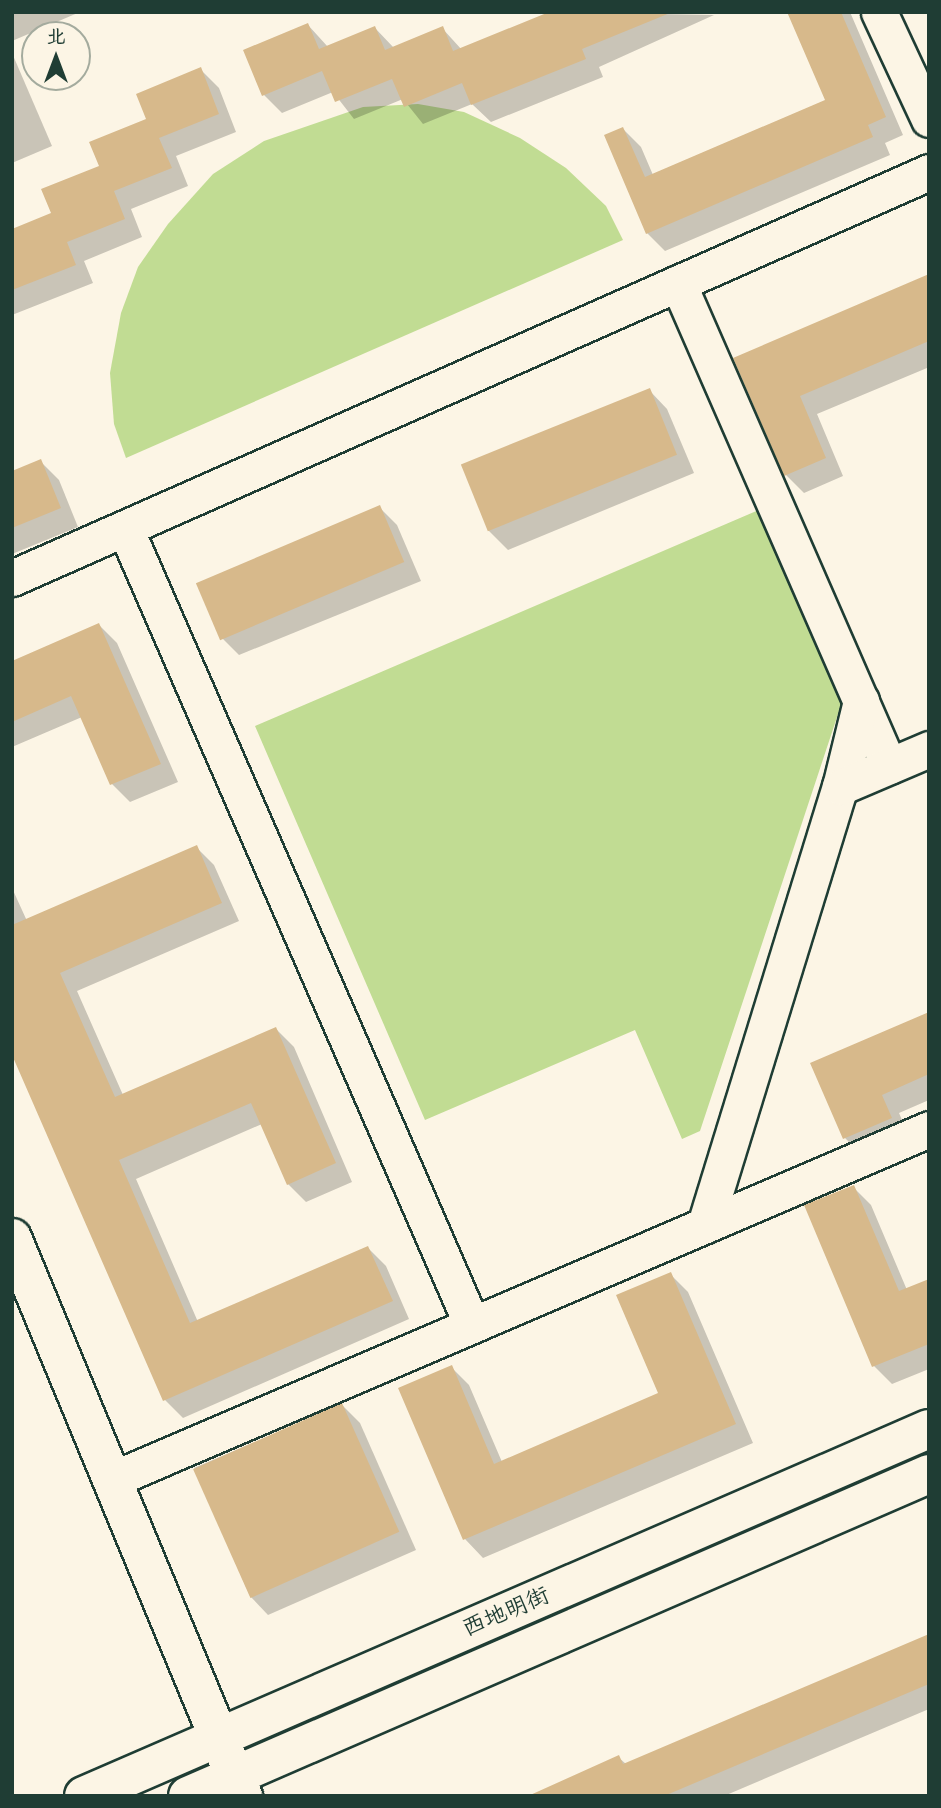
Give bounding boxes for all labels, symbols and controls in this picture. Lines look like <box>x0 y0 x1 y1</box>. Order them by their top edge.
north arrow <box>21 21 91 91</box>
text: 北 <box>46 26 66 48</box>
street label: 西地明街 <box>458 1581 554 1643</box>

